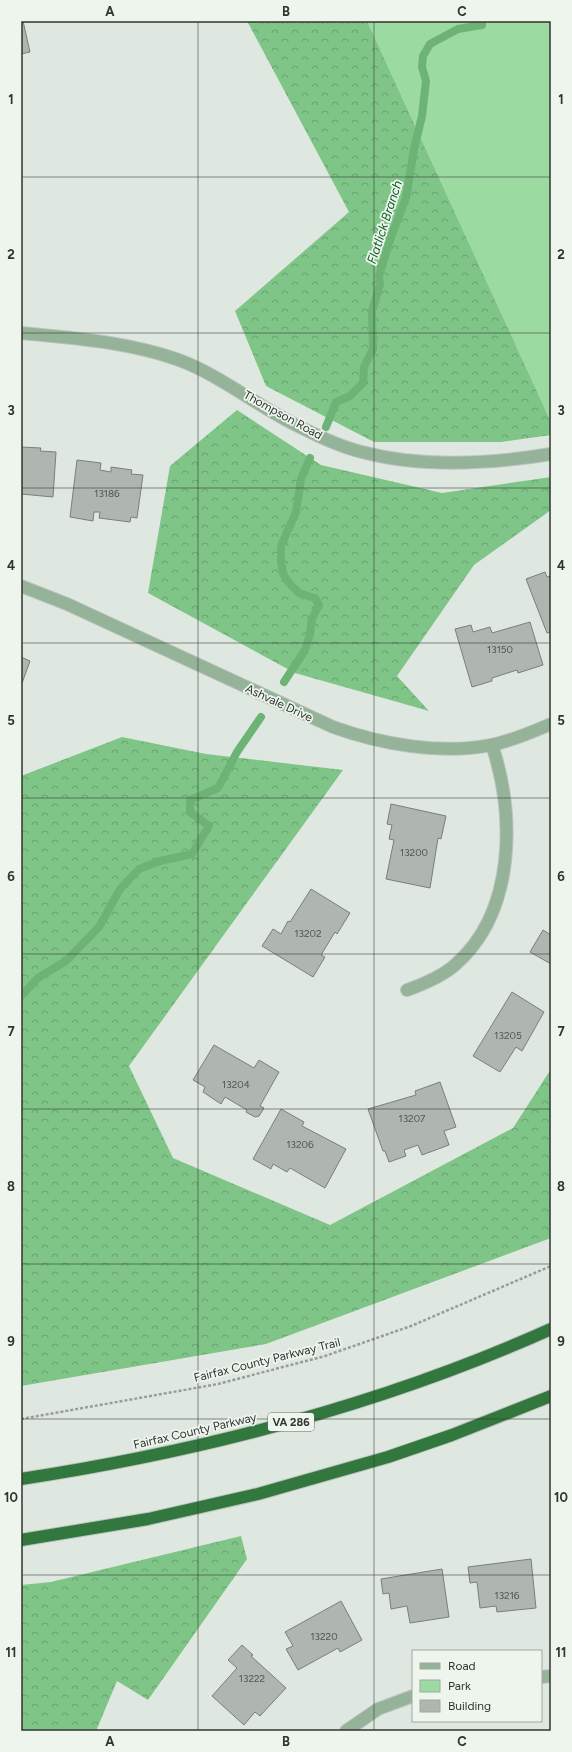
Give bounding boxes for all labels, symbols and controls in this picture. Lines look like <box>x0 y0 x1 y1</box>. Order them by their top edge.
text: A <box>105 4 115 19</box>
text: B <box>282 4 290 19</box>
text: C <box>457 4 467 19</box>
text: 1 <box>8 92 14 107</box>
text: 1 <box>558 92 564 107</box>
water label: Flatlick Branch <box>364 179 405 266</box>
text: 2 <box>7 247 15 262</box>
text: 2 <box>557 247 565 262</box>
street label: Thompson Road <box>241 388 325 442</box>
text: 3 <box>7 403 15 418</box>
text: 3 <box>557 403 565 418</box>
house number: 13186 <box>94 487 120 500</box>
text: 4 <box>7 558 15 573</box>
text: 4 <box>557 558 565 573</box>
house number: 13150 <box>487 643 513 656</box>
street label: Ashvale Drive <box>243 681 315 725</box>
text: 5 <box>7 713 15 728</box>
text: 5 <box>557 713 565 728</box>
house number: 13200 <box>400 846 428 859</box>
text: 6 <box>7 869 15 884</box>
text: 6 <box>557 869 565 884</box>
house number: 13202 <box>294 927 322 940</box>
text: 7 <box>7 1024 15 1039</box>
text: 7 <box>557 1024 565 1039</box>
house number: 13205 <box>494 1029 522 1042</box>
house number: 13204 <box>222 1078 250 1091</box>
house number: 13207 <box>399 1112 426 1125</box>
house number: 13206 <box>286 1138 314 1151</box>
text: 8 <box>7 1179 15 1194</box>
text: 8 <box>557 1179 565 1194</box>
text: 9 <box>7 1334 15 1349</box>
text: 9 <box>557 1334 565 1349</box>
street label: Fairfax County Parkway Trail <box>192 1335 342 1385</box>
street label: Fairfax County Parkway <box>132 1410 259 1452</box>
road number: VA 286 <box>268 1413 314 1431</box>
text: 10 <box>4 1490 18 1505</box>
text: 10 <box>554 1490 568 1505</box>
house number: 13216 <box>495 1589 520 1602</box>
house number: 13220 <box>310 1630 338 1643</box>
text: 11 <box>6 1645 16 1660</box>
text: 11 <box>556 1645 566 1660</box>
legend <box>412 1650 542 1722</box>
text: Road <box>448 1659 476 1673</box>
house number: 13222 <box>239 1672 265 1685</box>
text: Park <box>448 1679 471 1693</box>
text: Building <box>448 1699 491 1713</box>
text: A <box>105 1734 115 1749</box>
text: B <box>282 1734 290 1749</box>
text: C <box>457 1734 467 1749</box>

